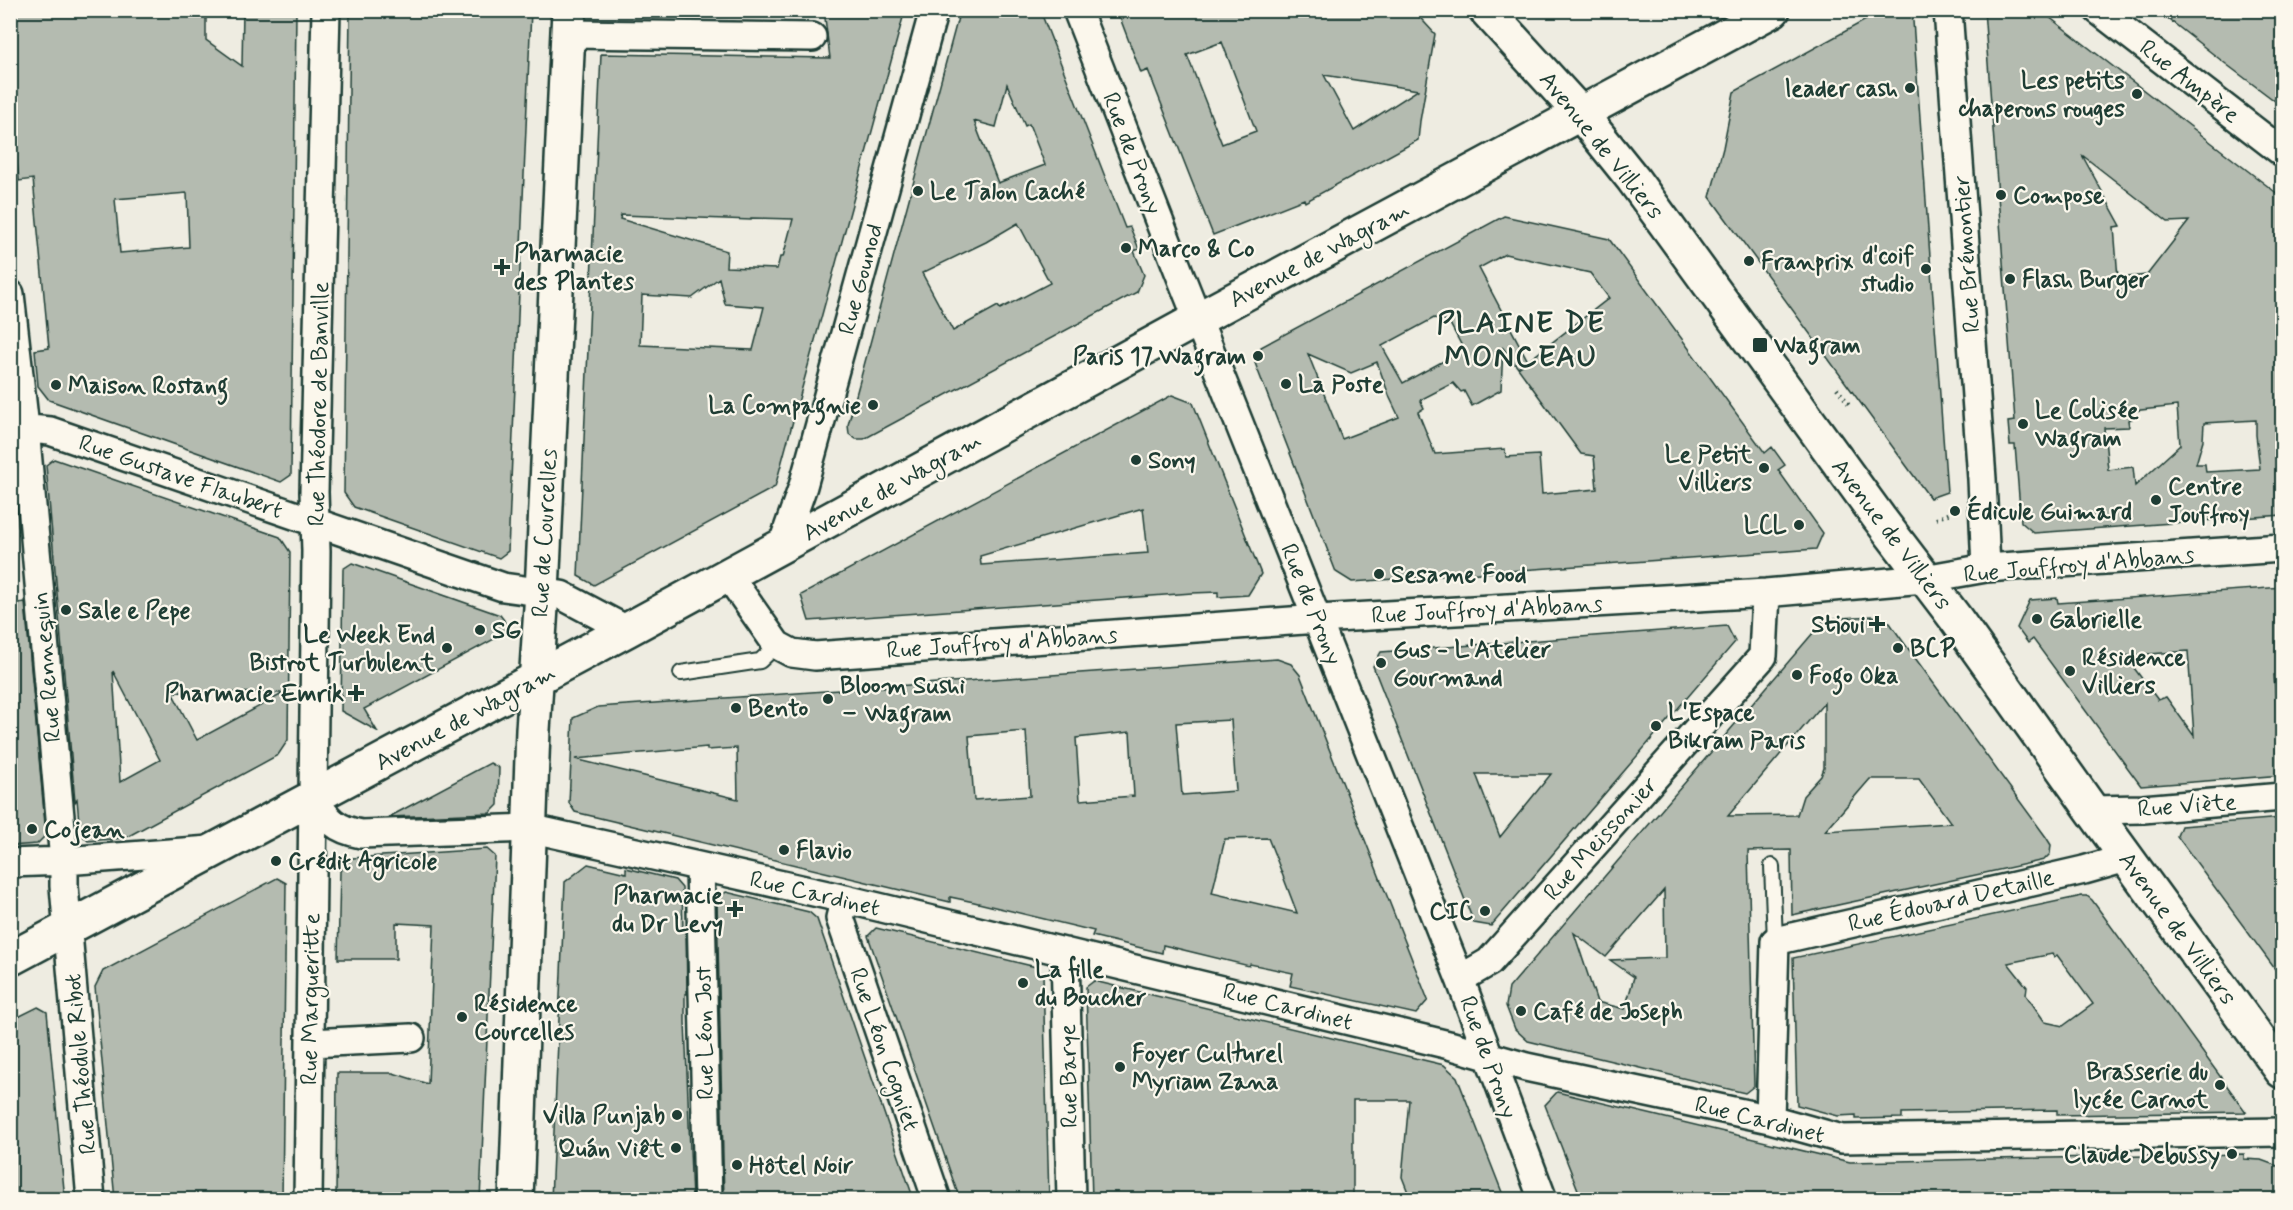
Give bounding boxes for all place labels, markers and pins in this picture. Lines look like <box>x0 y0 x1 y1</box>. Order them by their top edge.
place label: Les petits chaperons rouges <box>1957 66 2125 126</box>
place label: leader cash <box>1785 74 1898 105</box>
marker: leader cash <box>1903 81 1917 95</box>
marker: Les petits chaperons rouges <box>2130 87 2144 101</box>
place label: Le Talon Caché <box>930 177 1085 208</box>
place label: Compose <box>2013 181 2105 212</box>
marker: Le Talon Caché <box>911 184 925 198</box>
marker: Compose <box>1994 188 2008 202</box>
place label: Marco & Co <box>1138 234 1255 265</box>
place label: Pharmacie des Plantes <box>514 239 634 298</box>
marker: Marco & Co <box>1119 241 1133 255</box>
place label: d'coif studio <box>1861 241 1914 300</box>
place label: Franprix <box>1761 247 1854 278</box>
marker: Franprix <box>1742 254 1756 268</box>
marker: Pharmacie des Plantes <box>495 260 509 274</box>
marker: d'coif studio <box>1919 262 1933 276</box>
place label: Flash Burger <box>2022 265 2149 299</box>
marker: Flash Burger <box>2003 272 2017 286</box>
place label: Wagram <box>1773 331 1861 365</box>
marker: Wagram <box>1751 336 1769 354</box>
place label: Paris 17 Wagram <box>1073 342 1246 376</box>
marker: Paris 17 Wagram <box>1251 349 1265 363</box>
place label: La Poste <box>1298 370 1384 401</box>
place label: Maison Rostang <box>68 371 228 405</box>
marker: La Poste <box>1279 377 1293 391</box>
marker: Maison Rostang <box>49 378 63 392</box>
place label: La Compagnie <box>708 391 861 425</box>
place label: Le Colisée Wagram <box>2034 396 2139 458</box>
marker: La Compagnie <box>866 398 880 412</box>
marker: Le Colisée Wagram <box>2016 417 2030 431</box>
place label: Le Petit Villiers <box>1665 440 1753 499</box>
place label: Sony <box>1148 446 1196 477</box>
marker: Sony <box>1129 453 1143 467</box>
marker: Le Petit Villiers <box>1757 461 1771 475</box>
place label: Centre Jouffroy <box>2168 472 2250 531</box>
marker: Centre Jouffroy <box>2149 493 2163 507</box>
place label: Édicule Guimard <box>1967 495 2132 528</box>
marker: Édicule Guimard <box>1948 504 1962 518</box>
place label: LCL <box>1744 511 1788 542</box>
marker: LCL <box>1792 518 1806 532</box>
place label: Sesame Food <box>1391 560 1527 591</box>
marker: Sesame Food <box>1372 567 1386 581</box>
place label: Sale e Pepe <box>78 596 191 627</box>
marker: Sale e Pepe <box>59 603 73 617</box>
place label: Gabrielle <box>2049 605 2142 636</box>
place label: Stioui <box>1811 610 1865 641</box>
marker: Gabrielle <box>2030 612 2044 626</box>
place label: SG <box>492 616 521 647</box>
marker: Stioui <box>1870 617 1884 631</box>
place label: Le Week End Bistrot Turbulent <box>249 620 436 679</box>
marker: SG <box>473 623 487 637</box>
place label: BCP <box>1910 634 1955 665</box>
place label: Gus - L'Atelier Gourmand <box>1393 635 1551 694</box>
marker: Le Week End Bistrot Turbulent <box>440 641 454 655</box>
marker: BCP <box>1891 641 1905 655</box>
place label: Résidence Villiers <box>2082 643 2186 702</box>
marker: Gus - L'Atelier Gourmand <box>1374 656 1388 670</box>
place label: Fogo Oka <box>1809 661 1899 695</box>
marker: Résidence Villiers <box>2063 664 2077 678</box>
marker: Fogo Oka <box>1790 668 1804 682</box>
place label: Bloom Sushi – Wagram <box>840 671 965 733</box>
place label: Pharmacie Emrik <box>164 679 344 710</box>
marker: Pharmacie Emrik <box>349 686 363 700</box>
marker: Bloom Sushi – Wagram <box>821 692 835 706</box>
place label: Bento <box>748 694 808 725</box>
place label: L'Espace Bikram Paris <box>1668 698 1806 757</box>
marker: Bento <box>729 701 743 715</box>
marker: L'Espace Bikram Paris <box>1649 719 1663 733</box>
place label: Cojean <box>44 815 125 846</box>
marker: Cojean <box>25 822 39 836</box>
place label: Flavio <box>796 836 852 867</box>
marker: Flavio <box>777 843 791 857</box>
place label: Crédit Agricole <box>288 847 438 881</box>
marker: Crédit Agricole <box>269 854 283 868</box>
place label: Pharmacie du Dr Levy <box>612 881 723 940</box>
place label: CIC <box>1429 897 1473 928</box>
marker: Pharmacie du Dr Levy <box>728 902 742 916</box>
marker: CIC <box>1478 904 1492 918</box>
place label: La fille du Boucher <box>1035 955 1146 1014</box>
marker: La fille du Boucher <box>1016 976 1030 990</box>
place label: Résidence Courcelles <box>474 989 578 1048</box>
place label: Café de Joseph <box>1533 997 1683 1028</box>
marker: Café de Joseph <box>1514 1004 1528 1018</box>
marker: Résidence Courcelles <box>455 1010 469 1024</box>
place label: Foyer Culturel Myriam Zana <box>1132 1039 1283 1098</box>
place label: Brasserie du lycée Carnot <box>2074 1057 2209 1116</box>
marker: Foyer Culturel Myriam Zana <box>1113 1060 1127 1074</box>
marker: Brasserie du lycée Carnot <box>2213 1078 2227 1092</box>
place label: Villa Punjab <box>543 1101 665 1133</box>
marker: Villa Punjab <box>670 1108 684 1122</box>
place label: Quán Viêt <box>558 1134 665 1165</box>
place label: Claude Debussy <box>2064 1140 2220 1171</box>
marker: Quán Viêt <box>669 1141 683 1155</box>
marker: Claude Debussy <box>2225 1147 2239 1161</box>
place label: Hôtel Noir <box>749 1151 853 1182</box>
marker: Hôtel Noir <box>730 1158 744 1172</box>

